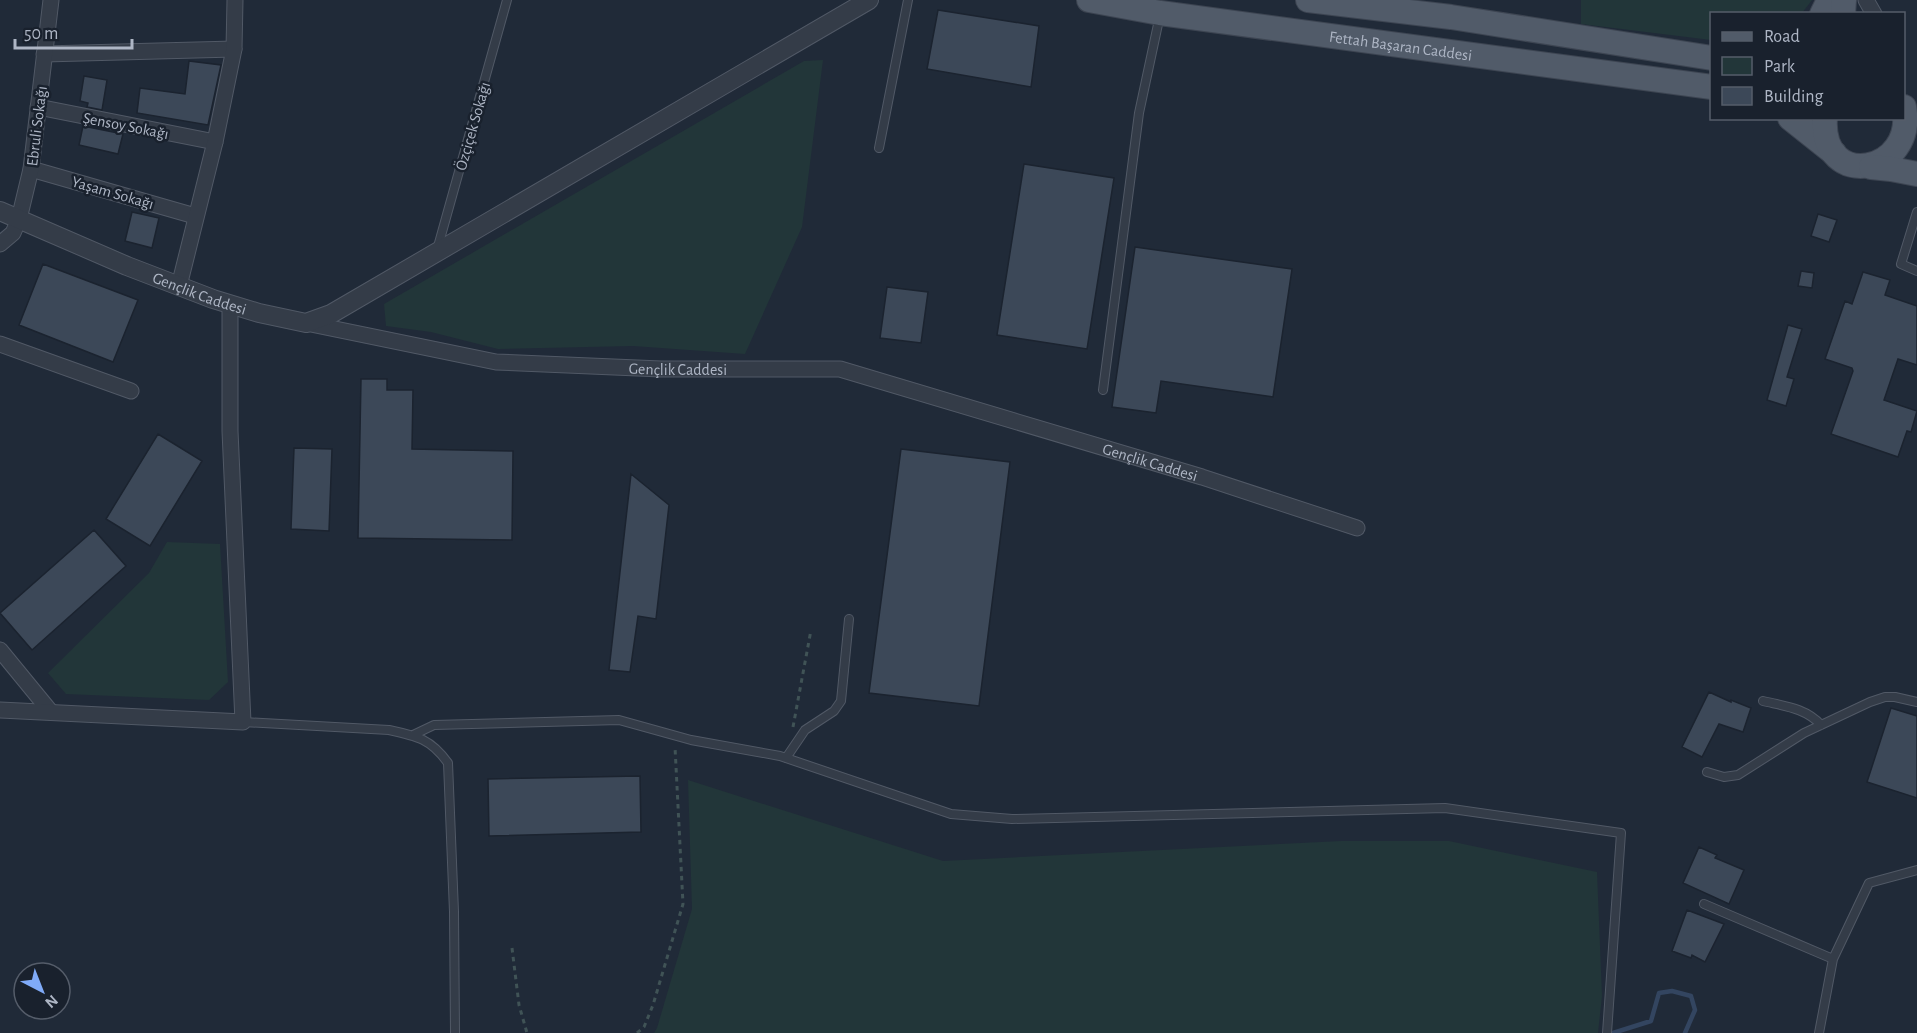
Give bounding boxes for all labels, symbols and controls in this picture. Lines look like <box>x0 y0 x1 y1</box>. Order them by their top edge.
scale bar <box>15 12 132 50</box>
legend <box>1710 12 1905 120</box>
text: 50 m <box>24 25 58 43</box>
text: Road <box>1764 28 1800 46</box>
street label: Fettah Başaran Caddesi <box>1328 29 1473 64</box>
text: Park <box>1764 58 1796 76</box>
street label: Özçiçek Sokağı <box>451 80 493 172</box>
street label: Ebruli Sokağı <box>24 85 50 167</box>
text: Building <box>1764 88 1824 106</box>
street label: Şensoy Sokağı <box>81 110 170 143</box>
street label: Yaşam Sokağı <box>70 174 156 212</box>
street label: Gençlik Caddesi <box>150 270 248 318</box>
street label: Gençlik Caddesi <box>628 361 727 378</box>
street label: Gençlik Caddesi <box>1101 441 1200 484</box>
north arrow <box>12 961 72 1021</box>
text: N <box>42 992 61 1011</box>

